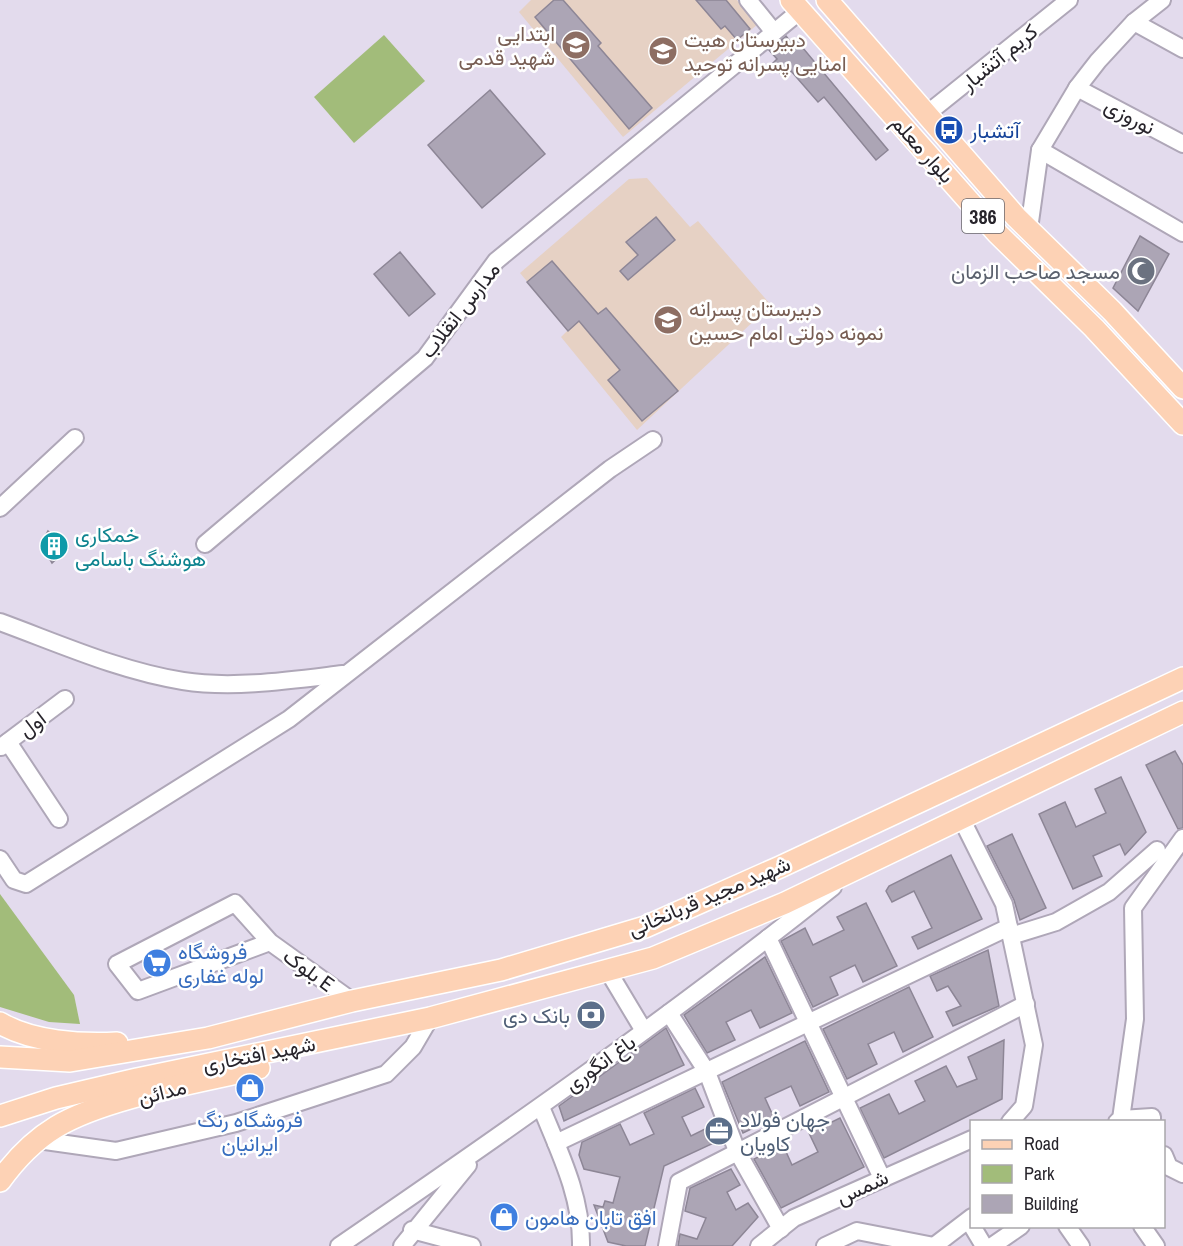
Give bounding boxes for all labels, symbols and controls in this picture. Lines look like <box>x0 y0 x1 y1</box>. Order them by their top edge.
street label: کریم آتشبار <box>953 17 1044 98</box>
place label: ابتدایی شهید قدمی <box>458 19 555 72</box>
place label: دبیرستان هیت امنایی پسرانه توحید <box>684 25 847 78</box>
school or university icon: ابتدایی شهید قدمی <box>560 29 592 61</box>
school or university icon: دبیرستان هیت امنایی پسرانه توحید <box>647 35 679 67</box>
street label: نوروزی <box>1100 91 1160 141</box>
street label: بلوار معلم <box>885 109 961 189</box>
bus stop icon: آتشبار <box>933 114 965 146</box>
place label: آتشبار <box>969 116 1022 145</box>
road number: 386 <box>962 199 1004 233</box>
mosque icon: مسجد صاحب الزمان <box>1125 255 1157 287</box>
street label: مدارس انقلاب <box>413 256 507 364</box>
place label: مسجد صاحب الزمان <box>951 257 1120 286</box>
place label: دبیرستان پسرانه نمونه دولتی امام حسین <box>689 294 884 347</box>
school or university icon: دبیرستان پسرانه نمونه دولتی امام حسین <box>652 304 684 336</box>
place label: خمکاری هوشنگ باسامی <box>75 520 206 573</box>
building icon: خمکاری هوشنگ باسامی <box>38 530 70 562</box>
street label: اول <box>12 704 52 744</box>
street label: شهید مجید قربانخانی <box>623 849 795 943</box>
place label: فروشگاه لوله غفاری <box>178 937 264 990</box>
street label: بلوک E <box>277 942 341 998</box>
supermarket icon: فروشگاه لوله غفاری <box>141 947 173 979</box>
bank icon: بانک دی <box>575 999 607 1031</box>
place label: بانک دی <box>503 1001 570 1030</box>
street label: باغ انگوری <box>559 1027 641 1099</box>
street label: شهید افتخاری <box>200 1029 318 1079</box>
street label: مدائن <box>135 1072 189 1112</box>
shop icon: فروشگاه رنگ ایرانیان <box>234 1072 266 1104</box>
place label: فروشگاه رنگ ایرانیان <box>197 1105 303 1158</box>
place label: جهان فولاد کاویان <box>740 1105 830 1158</box>
office icon: جهان فولاد کاویان <box>703 1115 735 1147</box>
legend <box>970 1120 1165 1228</box>
text: Road <box>1024 1131 1059 1156</box>
text: Park <box>1024 1161 1055 1186</box>
street label: شمس <box>831 1162 893 1212</box>
text: Building <box>1024 1191 1079 1216</box>
shop icon: افق تابان هامون <box>488 1201 520 1233</box>
place label: افق تابان هامون <box>525 1203 657 1232</box>

